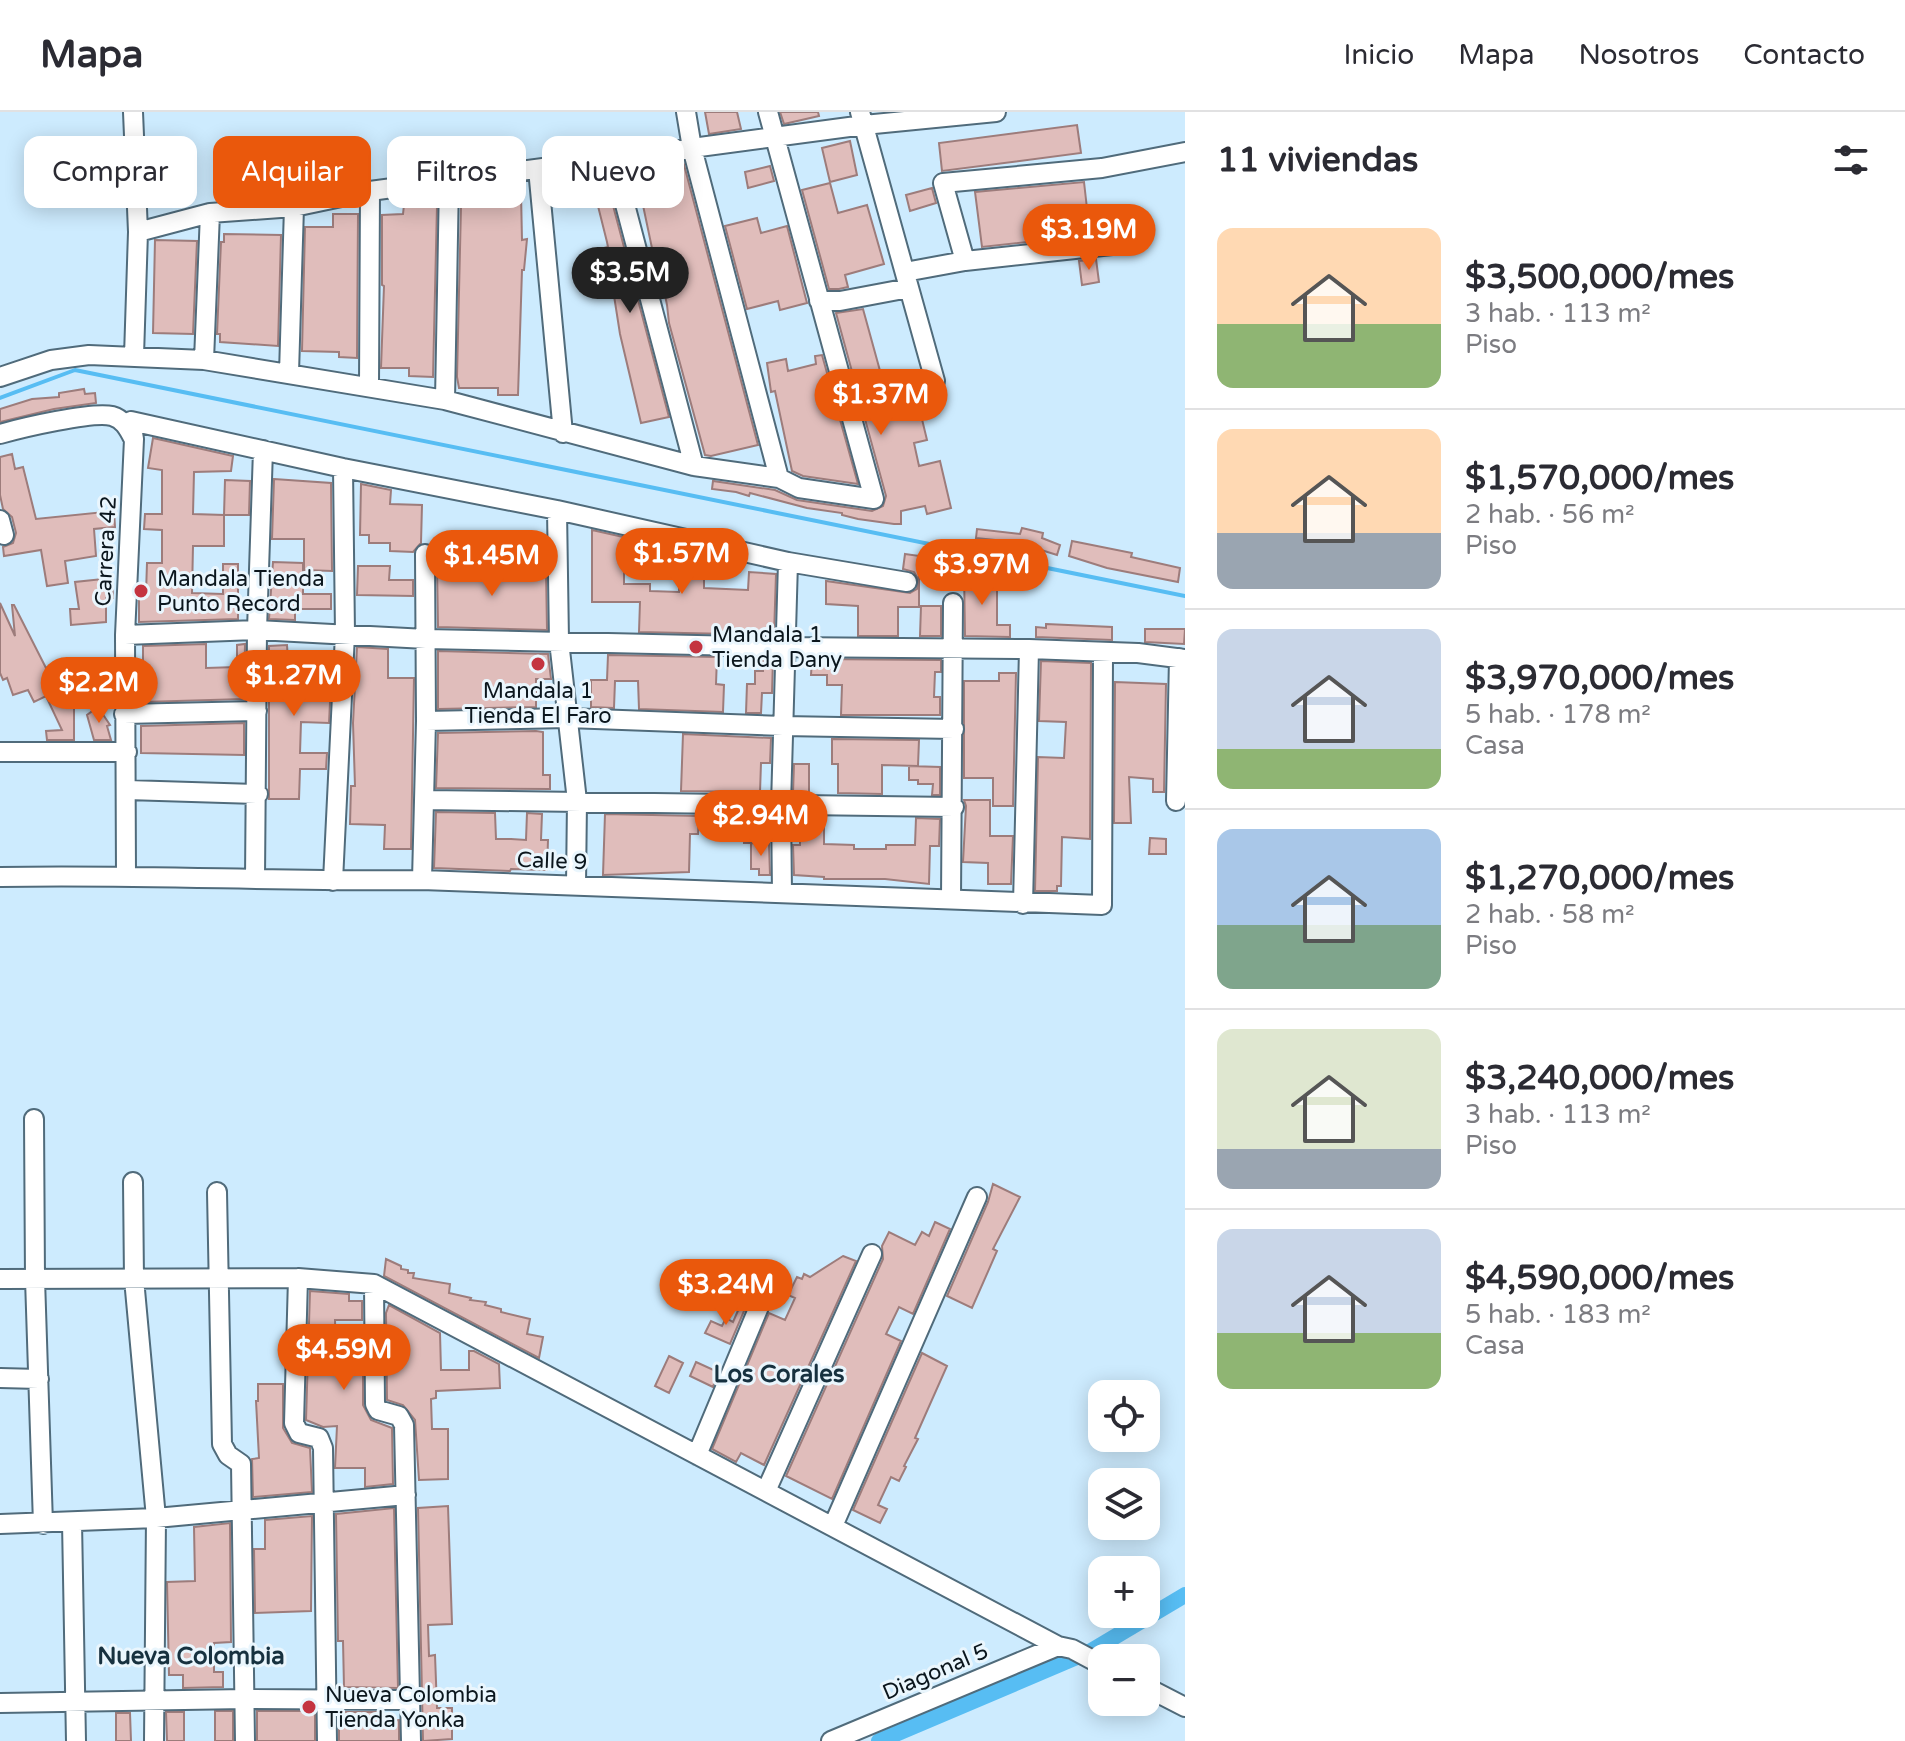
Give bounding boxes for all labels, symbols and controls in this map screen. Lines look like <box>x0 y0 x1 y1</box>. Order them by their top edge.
text: Mapa <box>40 32 143 78</box>
text: Inicio <box>1344 38 1414 72</box>
text: Mapa <box>1458 38 1534 72</box>
text: Nosotros <box>1578 38 1699 72</box>
text: Contacto <box>1743 38 1865 72</box>
chip: Comprar <box>24 136 197 208</box>
chip: Alquilar <box>213 136 371 208</box>
chip: Filtros <box>387 136 526 208</box>
chip: Nuevo <box>542 136 684 208</box>
icon: filters <box>1829 138 1873 182</box>
text: 11 viviendas <box>1217 140 1418 181</box>
pin: $3.19M <box>1024 204 1154 272</box>
text: $3.19M <box>1041 214 1137 245</box>
pin: $3.5M <box>574 247 686 315</box>
text: $3.5M <box>590 257 670 288</box>
text: $3,500,000/mes <box>1465 257 1734 298</box>
icon: home <box>1281 260 1377 356</box>
text: 3 hab. · 113 m² <box>1465 298 1651 329</box>
text: Piso <box>1465 329 1517 360</box>
pin: $1.37M <box>816 369 946 437</box>
text: $1.37M <box>833 379 929 410</box>
text: $1,570,000/mes <box>1465 458 1734 499</box>
icon: home <box>1281 461 1377 557</box>
street label: Carrera 42 <box>90 495 122 607</box>
text: 2 hab. · 56 m² <box>1465 499 1635 530</box>
pin: $1.57M <box>617 528 747 596</box>
pin: $1.45M <box>427 530 557 598</box>
text: Piso <box>1465 530 1517 561</box>
text: $1.57M <box>634 538 730 569</box>
pin: $3.97M <box>917 539 1047 607</box>
text: $1.45M <box>444 540 540 571</box>
text: $3.97M <box>934 549 1030 580</box>
place label: Mandala Tienda Punto Record <box>157 566 325 617</box>
marker: Mandala Tienda Punto Record <box>132 582 150 600</box>
place label: Mandala 1 Tienda Dany <box>712 622 842 673</box>
marker: Mandala 1 Tienda Dany <box>687 638 705 656</box>
pin: $1.27M <box>229 650 359 718</box>
marker: Mandala 1 Tienda El Faro <box>529 655 547 673</box>
pin: $2.2M <box>43 657 155 725</box>
text: $3,970,000/mes <box>1465 658 1734 699</box>
text: $1.27M <box>246 660 342 691</box>
icon: home <box>1281 661 1377 757</box>
text: $2.2M <box>59 667 139 698</box>
place label: Mandala 1 Tienda El Faro <box>464 678 612 729</box>
text: 5 hab. · 178 m² <box>1465 699 1651 730</box>
text: Casa <box>1465 730 1525 761</box>
pin: $2.94M <box>696 790 826 858</box>
text: $2.94M <box>713 800 809 831</box>
street label: Calle 9 <box>516 847 588 875</box>
text: $1,270,000/mes <box>1465 858 1734 899</box>
icon: home <box>1281 861 1377 957</box>
text: 2 hab. · 58 m² <box>1465 899 1635 930</box>
text: Piso <box>1465 930 1517 961</box>
text: $3,240,000/mes <box>1465 1058 1734 1099</box>
icon: home <box>1281 1061 1377 1157</box>
text: 3 hab. · 113 m² <box>1465 1099 1651 1130</box>
text: Piso <box>1465 1130 1517 1161</box>
text: $4,590,000/mes <box>1465 1258 1734 1299</box>
pin: $3.24M <box>661 1259 791 1327</box>
icon: home <box>1281 1261 1377 1357</box>
text: $3.24M <box>678 1269 774 1300</box>
text: 5 hab. · 183 m² <box>1465 1299 1651 1330</box>
pin: $4.59M <box>279 1324 409 1392</box>
text: Casa <box>1465 1330 1525 1361</box>
text: $4.59M <box>296 1334 392 1365</box>
district label: Los Corales <box>714 1360 844 1389</box>
map controls <box>1088 1380 1160 1716</box>
button: locate <box>1088 1380 1160 1452</box>
button: layers <box>1088 1468 1160 1540</box>
button: + <box>1088 1556 1160 1628</box>
street label: Diagonal 5 <box>879 1638 992 1706</box>
district label: Nueva Colombia <box>97 1642 285 1671</box>
button: − <box>1088 1644 1160 1716</box>
place label: Nueva Colombia Tienda Yonka <box>325 1682 497 1733</box>
marker: Nueva Colombia Tienda Yonka <box>300 1698 318 1716</box>

